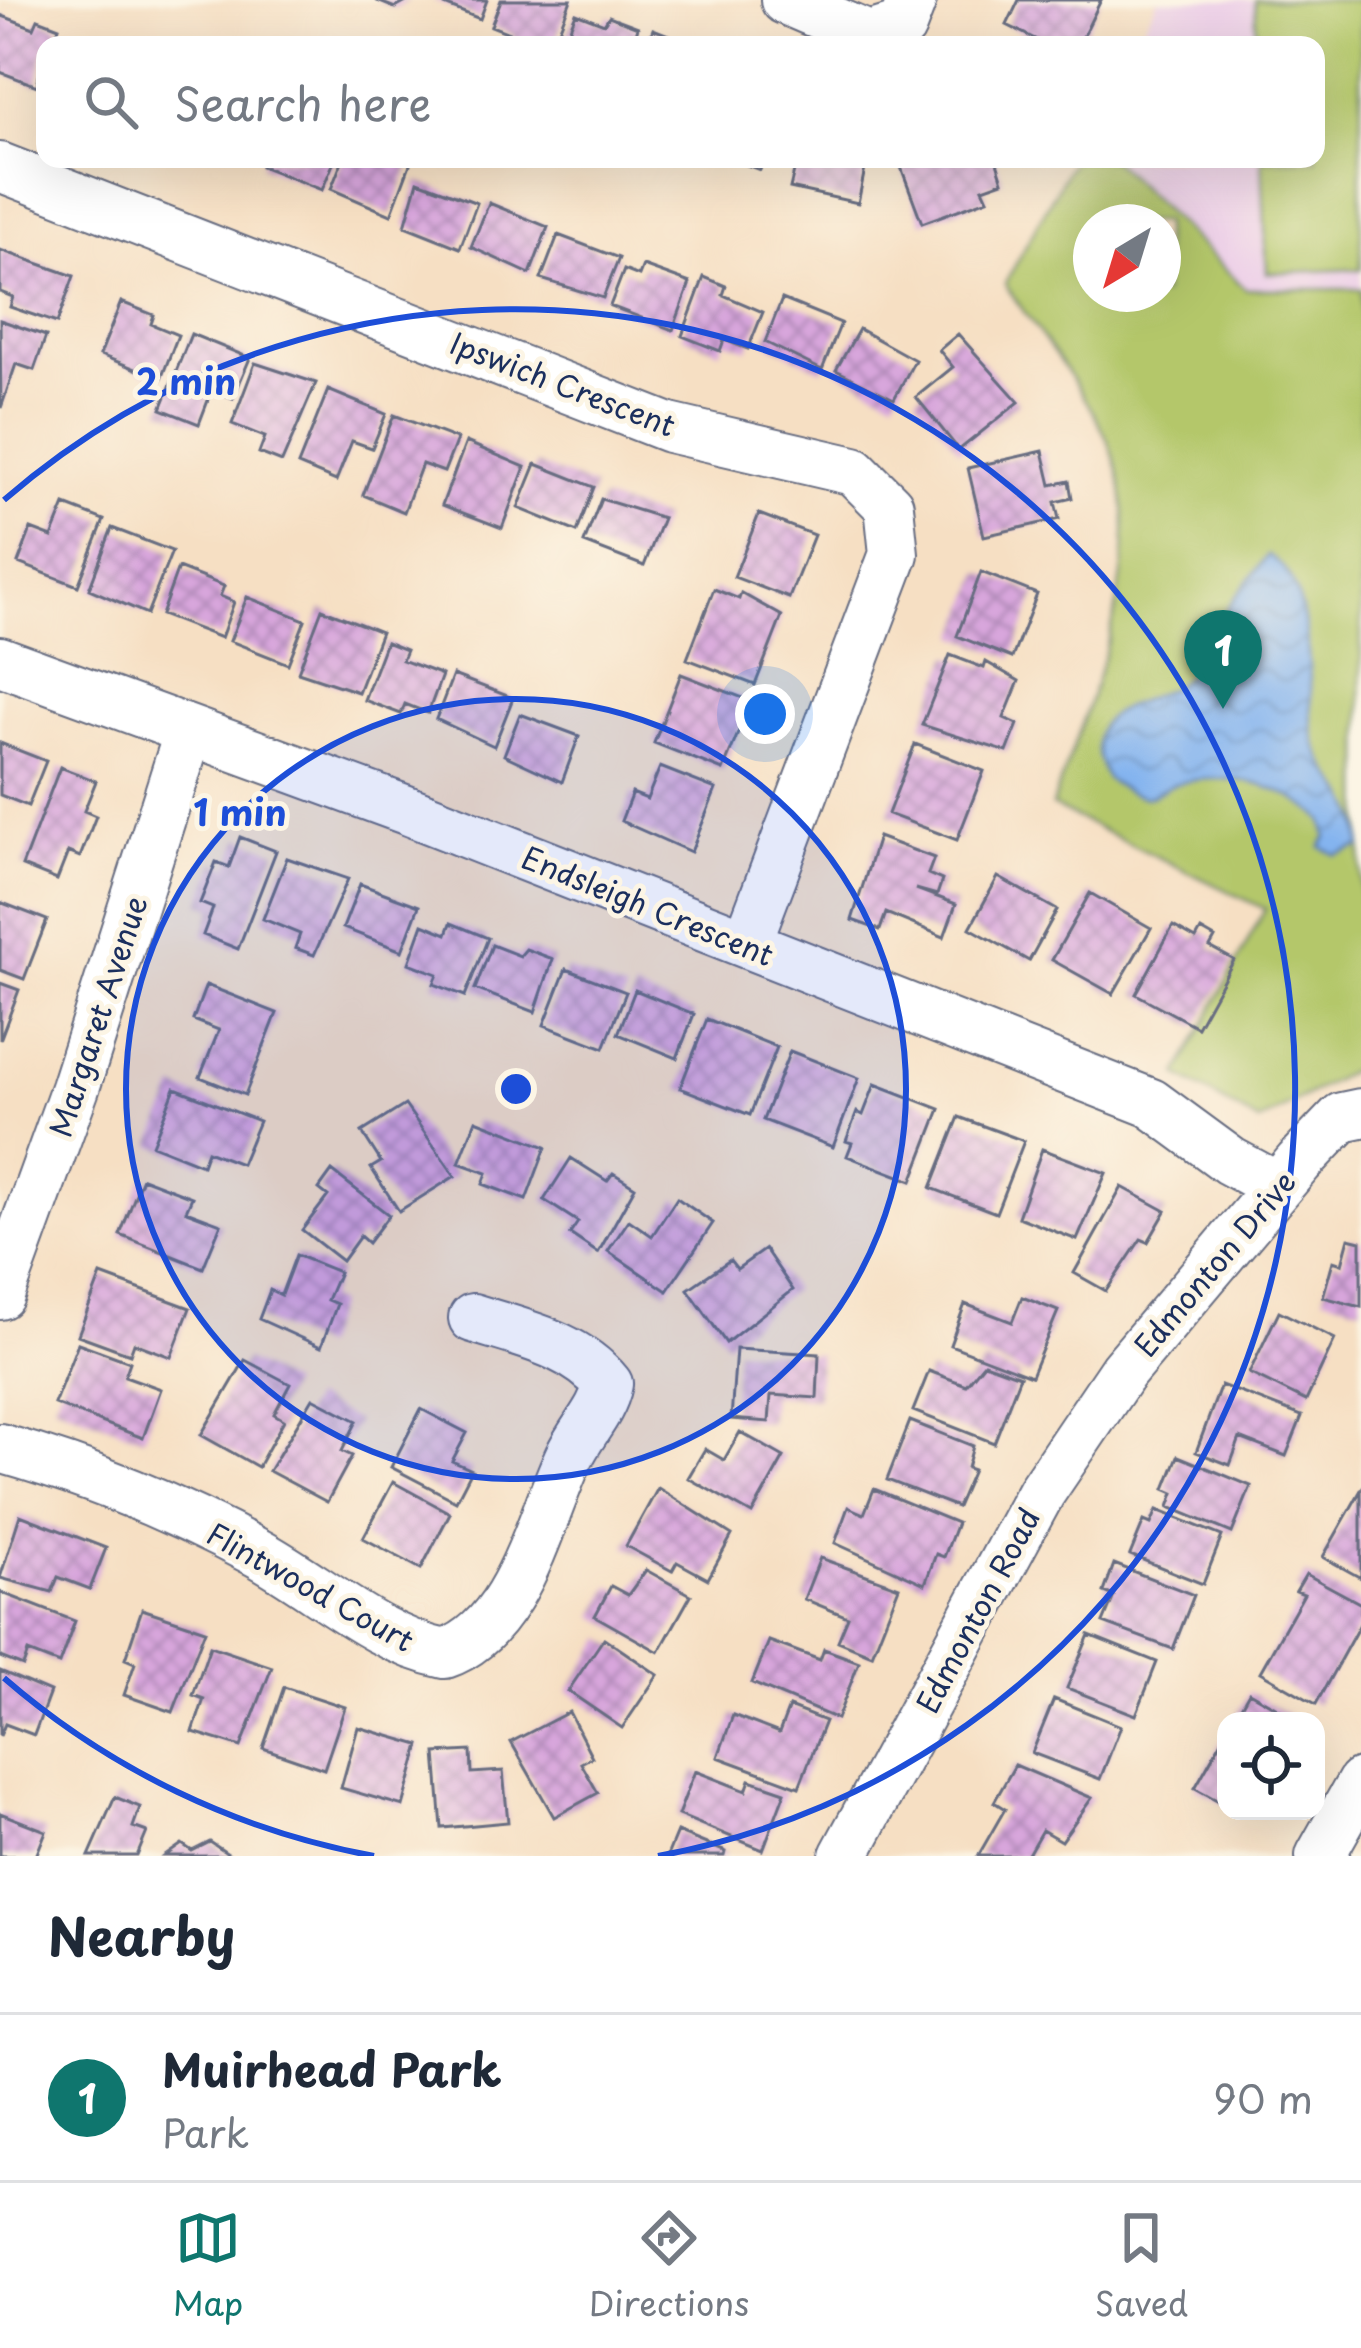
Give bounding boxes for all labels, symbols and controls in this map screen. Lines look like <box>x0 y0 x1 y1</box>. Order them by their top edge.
search box <box>36 36 1325 168</box>
text: Search here <box>174 68 431 136</box>
icon: search <box>78 69 144 135</box>
north arrow <box>1073 204 1181 312</box>
street label: Ipswich Crescent <box>444 319 682 447</box>
text: 2 min <box>136 353 236 407</box>
pin: 1 <box>1184 610 1262 709</box>
your location <box>735 684 795 744</box>
text: 1 min <box>193 784 287 838</box>
street label: Endsleigh Crescent <box>515 834 781 976</box>
street label: Margaret Avenue <box>37 890 157 1142</box>
centre of rings <box>495 1068 537 1110</box>
street label: Edmonton Drive <box>1123 1160 1305 1366</box>
street label: Edmonton Road <box>904 1499 1050 1721</box>
street label: Flintwood Court <box>199 1510 423 1662</box>
map controls <box>1217 1712 1325 1820</box>
button: locate <box>1217 1712 1325 1820</box>
text: Nearby <box>48 1896 235 1973</box>
text: Muirhead Park <box>162 2034 502 2102</box>
text: 1 <box>78 2068 96 2127</box>
text: 90 m <box>1213 2068 1313 2127</box>
text: Park <box>162 2102 249 2161</box>
tab: Map <box>173 2205 243 2327</box>
tab: Directions <box>589 2205 749 2327</box>
tab: Saved <box>1095 2205 1188 2327</box>

